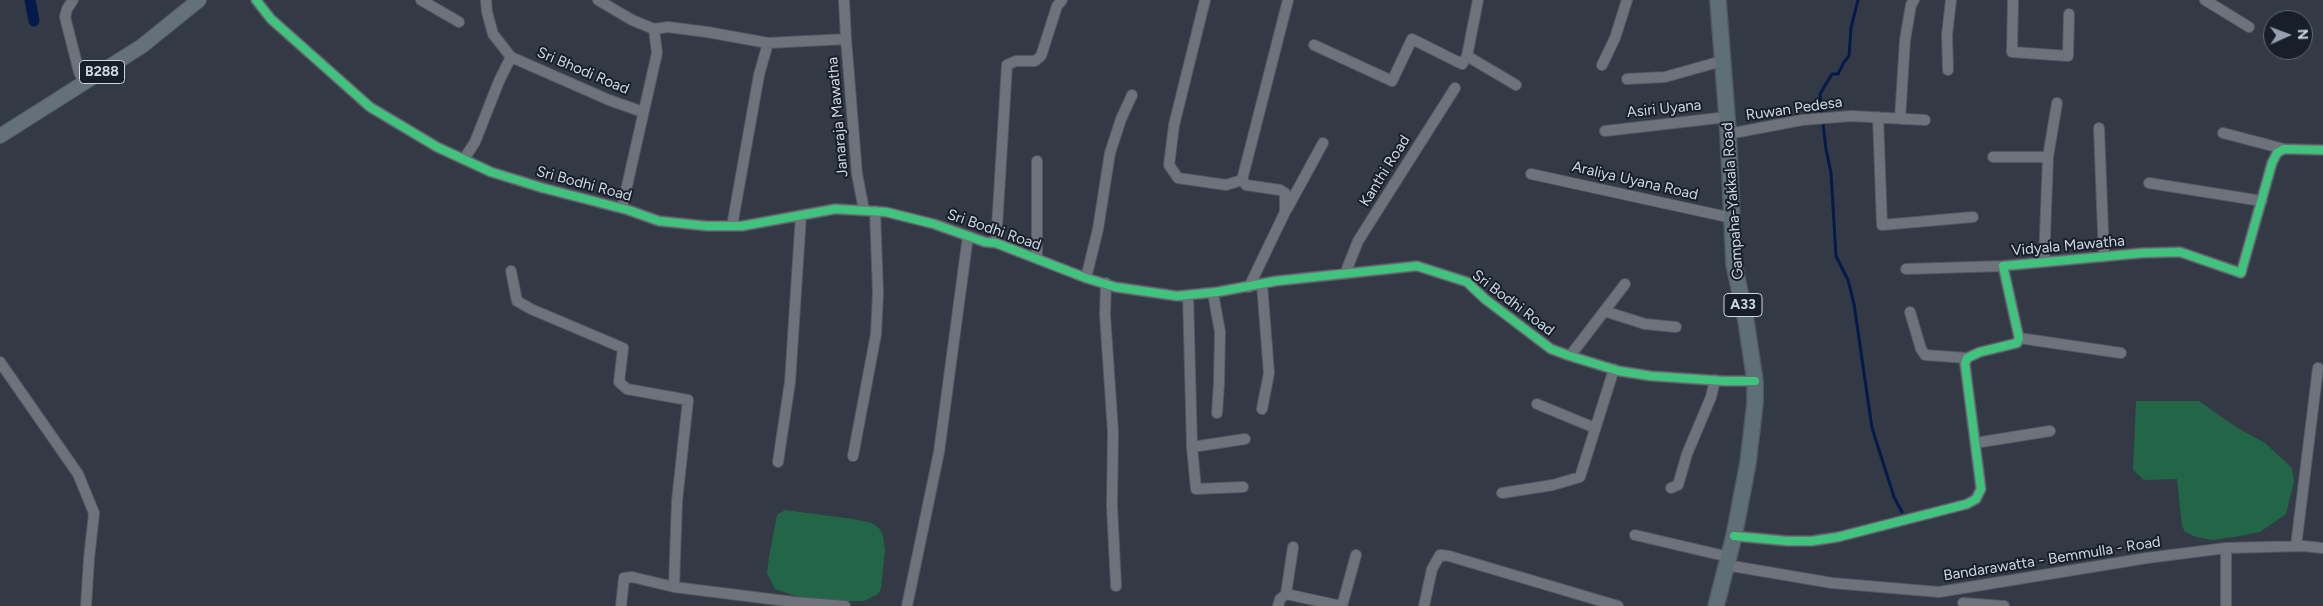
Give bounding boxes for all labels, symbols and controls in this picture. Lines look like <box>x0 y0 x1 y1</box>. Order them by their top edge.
north arrow <box>2263 10 2313 60</box>
text: N <box>2294 29 2311 40</box>
street label: Sri Bhodi Road <box>534 44 632 98</box>
street label: Janaraja Mawatha <box>824 56 852 178</box>
road number: B288 <box>80 61 124 84</box>
street label: Ruwan Pedesa <box>1745 93 1843 125</box>
street label: Asiri Uyana <box>1626 96 1702 122</box>
street label: Gampaha-Yakkala Road <box>1719 122 1747 280</box>
street label: Kanthi Road <box>1356 132 1414 210</box>
street label: Araliya Uyana Road <box>1570 158 1700 204</box>
street label: Sri Bodhi Road <box>534 163 634 205</box>
street label: Sri Bodhi Road <box>945 206 1043 254</box>
street label: Vidyala Mawatha <box>2011 232 2125 260</box>
street label: Sri Bodhi Road <box>1468 266 1558 340</box>
road number: A33 <box>1724 294 1762 316</box>
street label: Bandarawatta - Bemmulla - Road <box>1942 533 2162 585</box>

